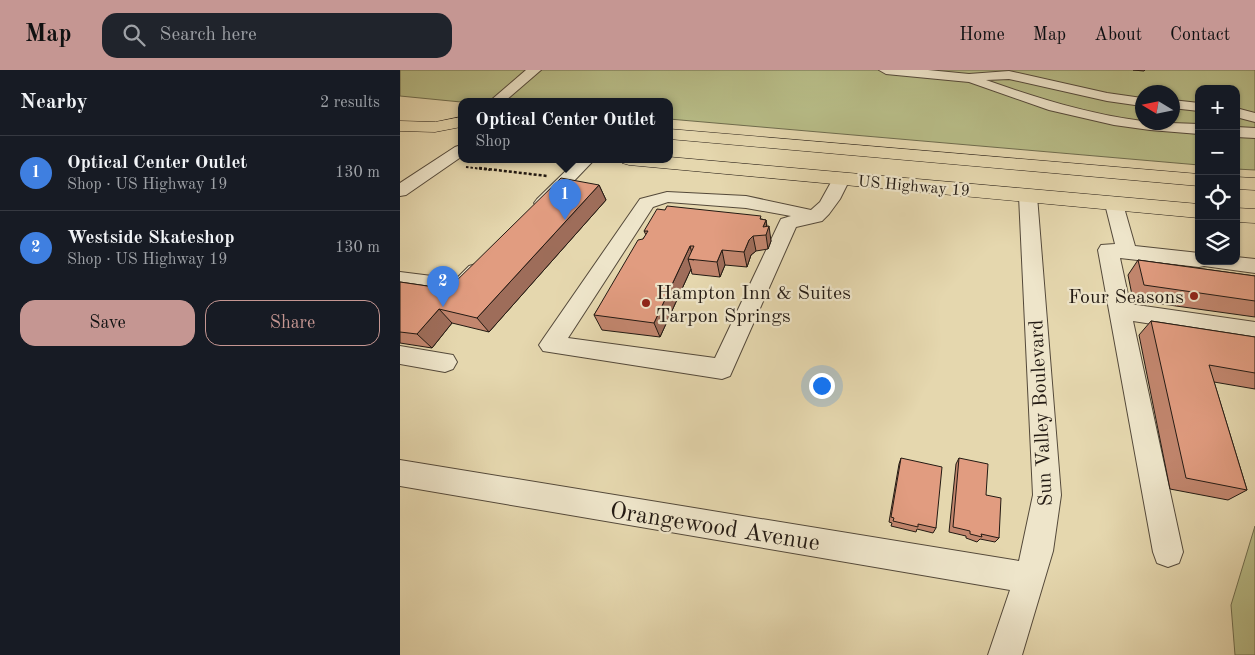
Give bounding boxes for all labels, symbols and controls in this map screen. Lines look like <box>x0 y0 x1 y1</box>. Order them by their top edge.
search box <box>102 13 452 58</box>
icon: search <box>120 21 148 49</box>
text: Map <box>25 23 72 47</box>
text: Search here <box>160 26 257 45</box>
text: Home <box>959 26 1005 44</box>
text: Map <box>1033 26 1066 44</box>
text: About <box>1094 26 1142 44</box>
text: Contact <box>1170 26 1230 44</box>
north arrow <box>1135 85 1180 130</box>
map controls <box>1195 85 1240 265</box>
button: + <box>1195 85 1240 130</box>
text: Nearby <box>20 92 88 113</box>
text: 2 results <box>320 95 380 111</box>
popup <box>458 98 673 163</box>
text: Optical Center Outlet <box>475 111 656 130</box>
button: − <box>1195 130 1240 175</box>
text: Shop <box>475 134 510 150</box>
text: Optical Center Outlet <box>67 154 247 173</box>
text: 1 <box>31 165 41 181</box>
text: 130 m <box>335 165 380 181</box>
street label: US Highway 19 <box>857 174 970 200</box>
button: locate <box>1195 175 1240 220</box>
text: Shop · US Highway 19 <box>67 177 228 193</box>
pin: 1 <box>549 179 581 220</box>
button: layers <box>1195 220 1240 265</box>
text: Westside Skateshop <box>67 229 235 248</box>
text: 2 <box>31 240 41 256</box>
text: 130 m <box>335 240 380 256</box>
text: Shop · US Highway 19 <box>67 252 228 268</box>
pin: 2 <box>427 266 459 307</box>
place label: Hampton Inn & Suites Tarpon Springs <box>656 284 851 327</box>
place label: Four Seasons <box>1068 288 1184 308</box>
marker: Four Seasons <box>1188 290 1200 302</box>
marker: Hampton Inn & Suites Tarpon Springs <box>640 297 652 309</box>
button: Save <box>20 300 195 346</box>
button: Share <box>205 300 380 346</box>
street label: Sun Valley Boulevard <box>1027 319 1057 507</box>
your location <box>809 373 835 399</box>
street label: Orangewood Avenue <box>608 500 821 556</box>

